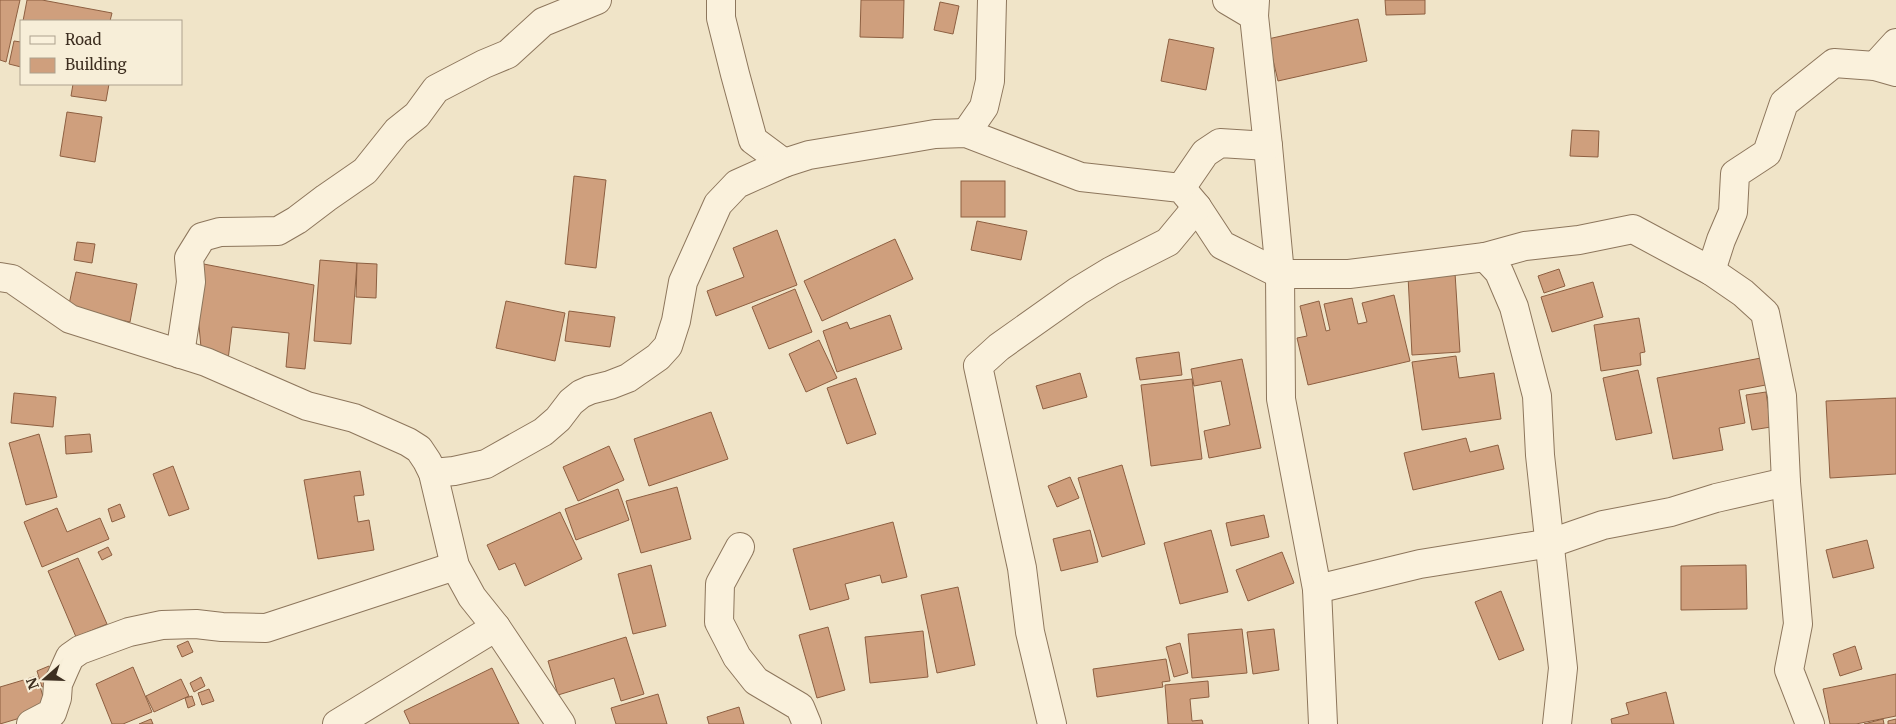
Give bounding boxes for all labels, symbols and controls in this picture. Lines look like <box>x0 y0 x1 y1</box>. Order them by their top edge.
legend <box>20 20 182 85</box>
text: Road <box>65 30 101 49</box>
text: Building <box>65 55 127 74</box>
north arrow <box>20 654 70 704</box>
text: N <box>22 675 43 692</box>

